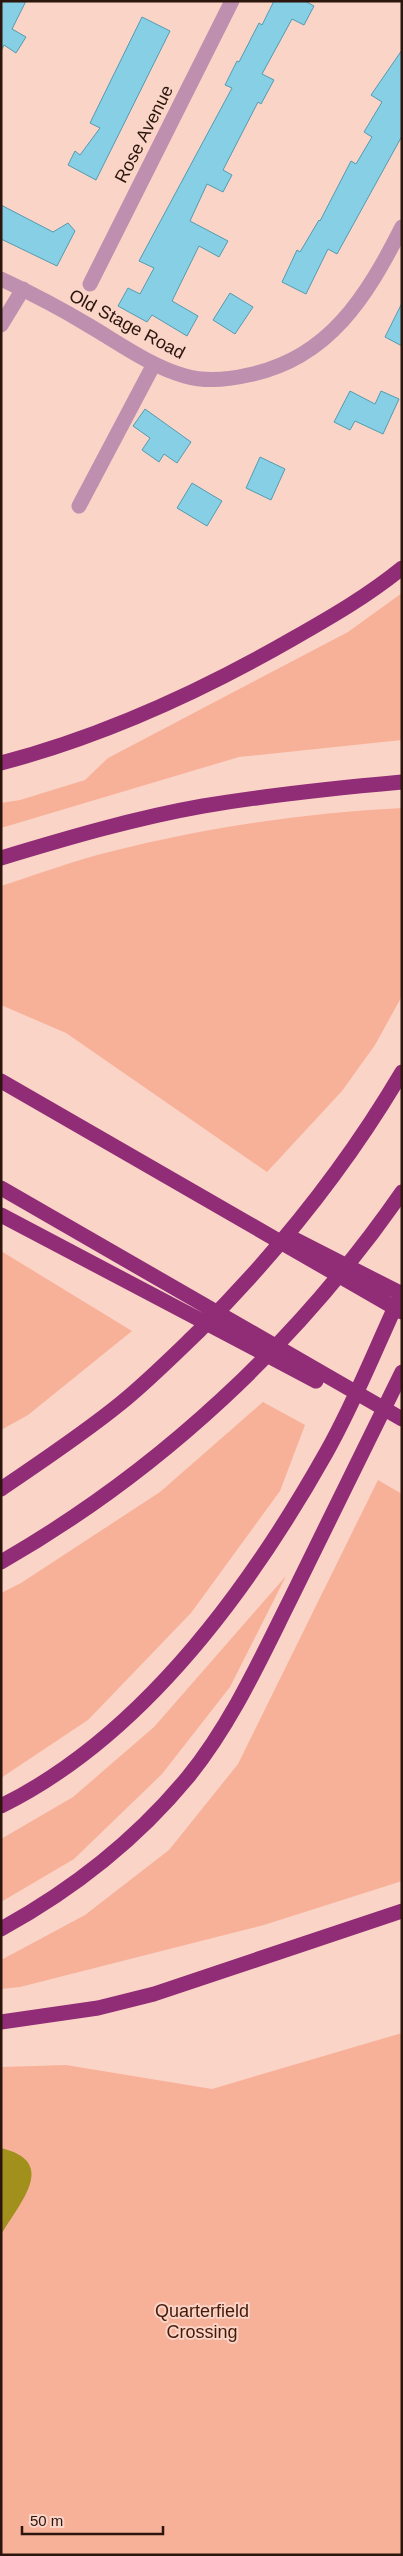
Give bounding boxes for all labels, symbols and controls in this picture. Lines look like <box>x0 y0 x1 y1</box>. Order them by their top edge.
street label: Rose Avenue <box>111 82 177 186</box>
street label: Old Stage Road <box>66 285 188 363</box>
park label: Quarterfield Crossing <box>155 2301 249 2342</box>
scale bar <box>22 2504 164 2536</box>
text: 50 m <box>30 2512 63 2529</box>

